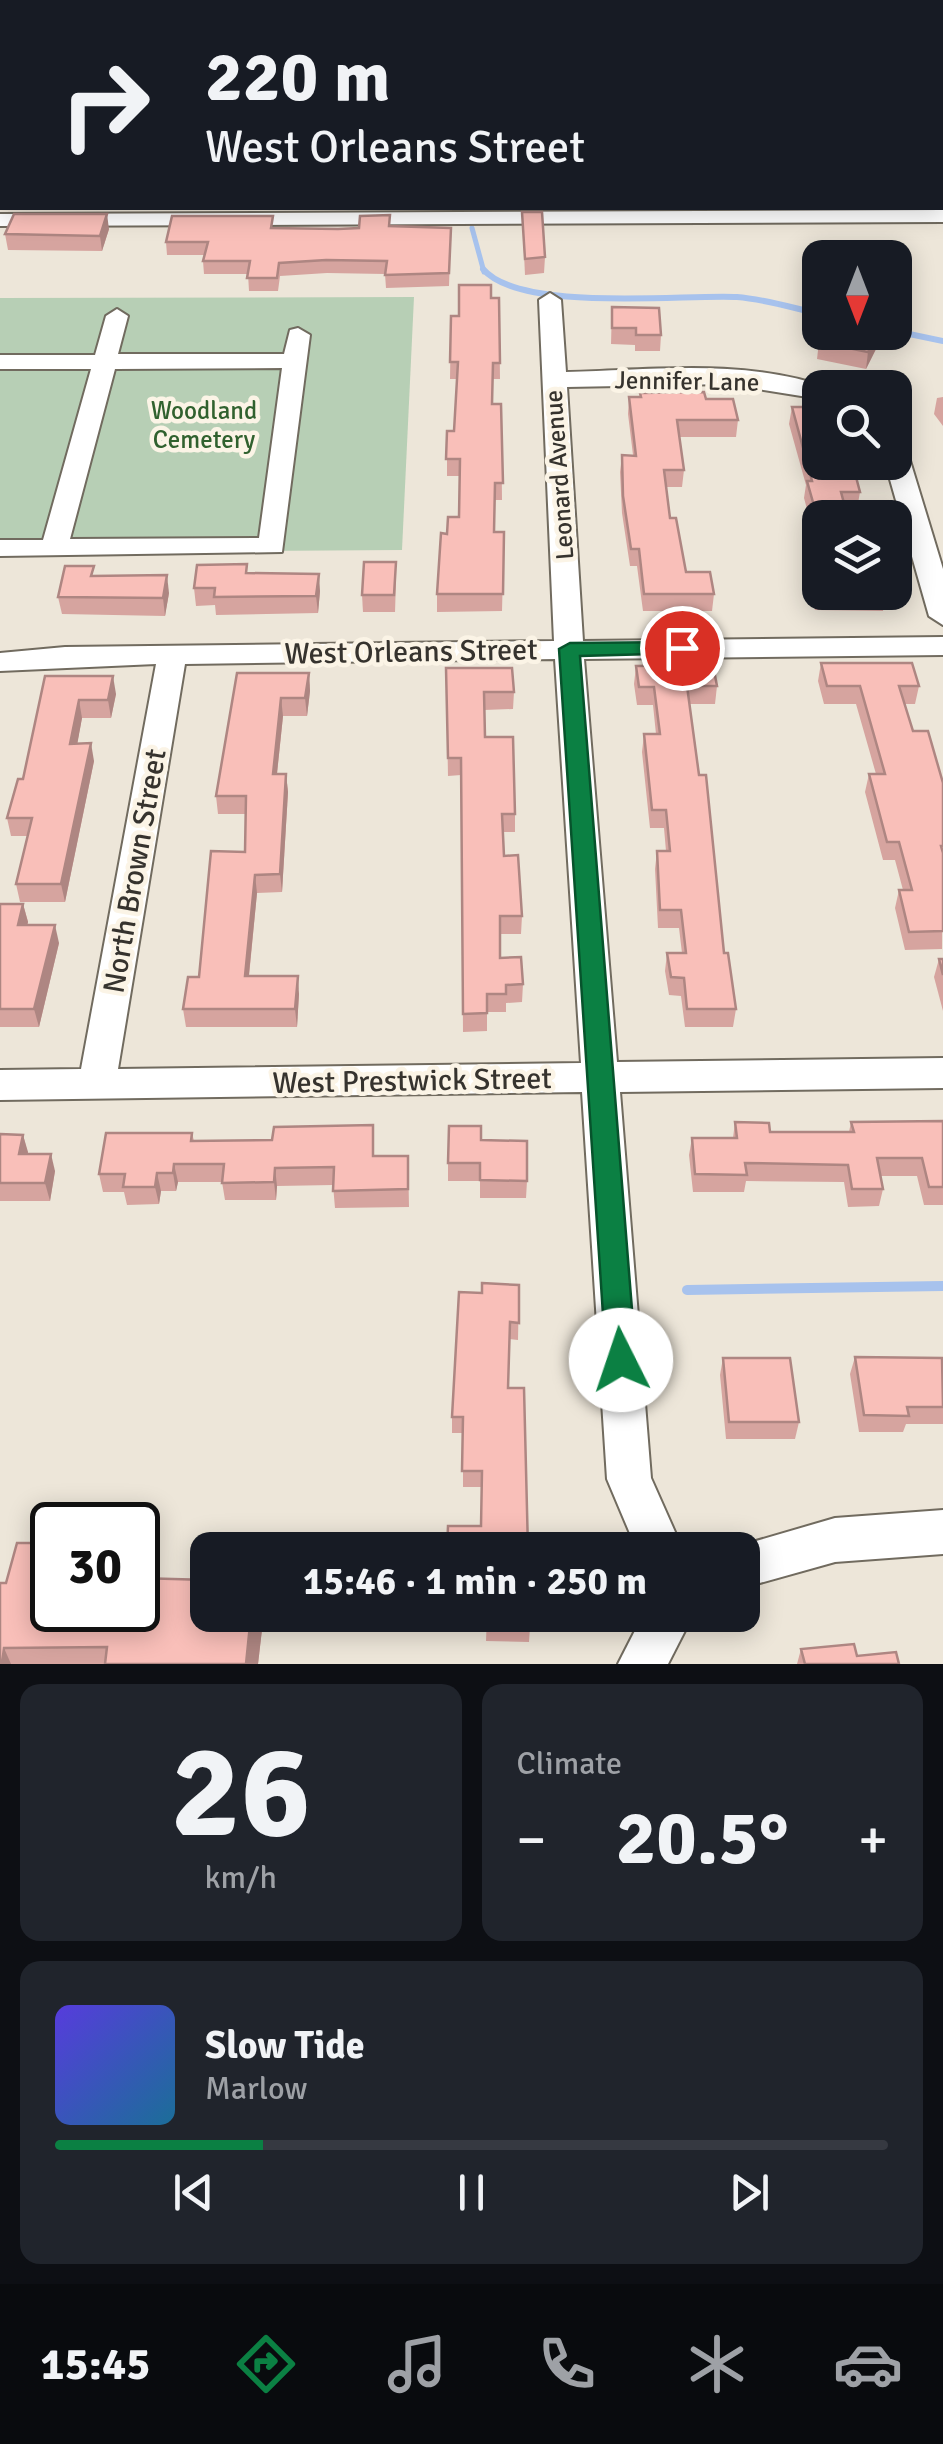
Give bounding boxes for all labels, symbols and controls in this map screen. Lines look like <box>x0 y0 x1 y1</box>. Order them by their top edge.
text: 220 m <box>205 34 390 120</box>
icon: right <box>40 40 170 170</box>
text: West Orleans Street <box>205 120 585 175</box>
north arrow <box>802 240 912 350</box>
map controls <box>802 240 912 610</box>
street label: Jennifer Lane <box>614 364 760 398</box>
button: search <box>802 370 912 480</box>
street label: Leonard Avenue <box>538 389 580 561</box>
park label: Woodland Cemetery <box>151 395 257 455</box>
button: layers <box>802 500 912 610</box>
pin <box>640 606 725 691</box>
icon: arrive <box>655 621 710 676</box>
street label: West Orleans Street <box>284 631 538 673</box>
street label: North Brown Street <box>95 746 175 996</box>
street label: West Prestwick Street <box>272 1060 552 1102</box>
position arrow <box>569 1308 673 1412</box>
speed limit sign: 30 <box>30 1502 160 1632</box>
text: 15:46 · 1 min · 250 m <box>303 1558 647 1605</box>
text: 26 <box>171 1713 311 1873</box>
text: Climate <box>517 1744 622 1783</box>
text: 20.5° <box>616 1792 789 1885</box>
text: − <box>517 1806 546 1874</box>
text: + <box>858 1806 888 1874</box>
text: km/h <box>205 1858 277 1897</box>
text: Slow Tide <box>205 2022 365 2069</box>
text: Marlow <box>205 2069 307 2108</box>
icon: previous <box>166 2165 221 2220</box>
icon: pause <box>444 2165 499 2220</box>
icon: next <box>722 2165 777 2220</box>
icon: directions <box>231 2329 301 2399</box>
icon: music <box>382 2329 452 2399</box>
icon: phone <box>532 2329 602 2399</box>
icon: climate <box>682 2329 752 2399</box>
icon: car <box>833 2329 903 2399</box>
text: 15:45 <box>40 2337 151 2392</box>

